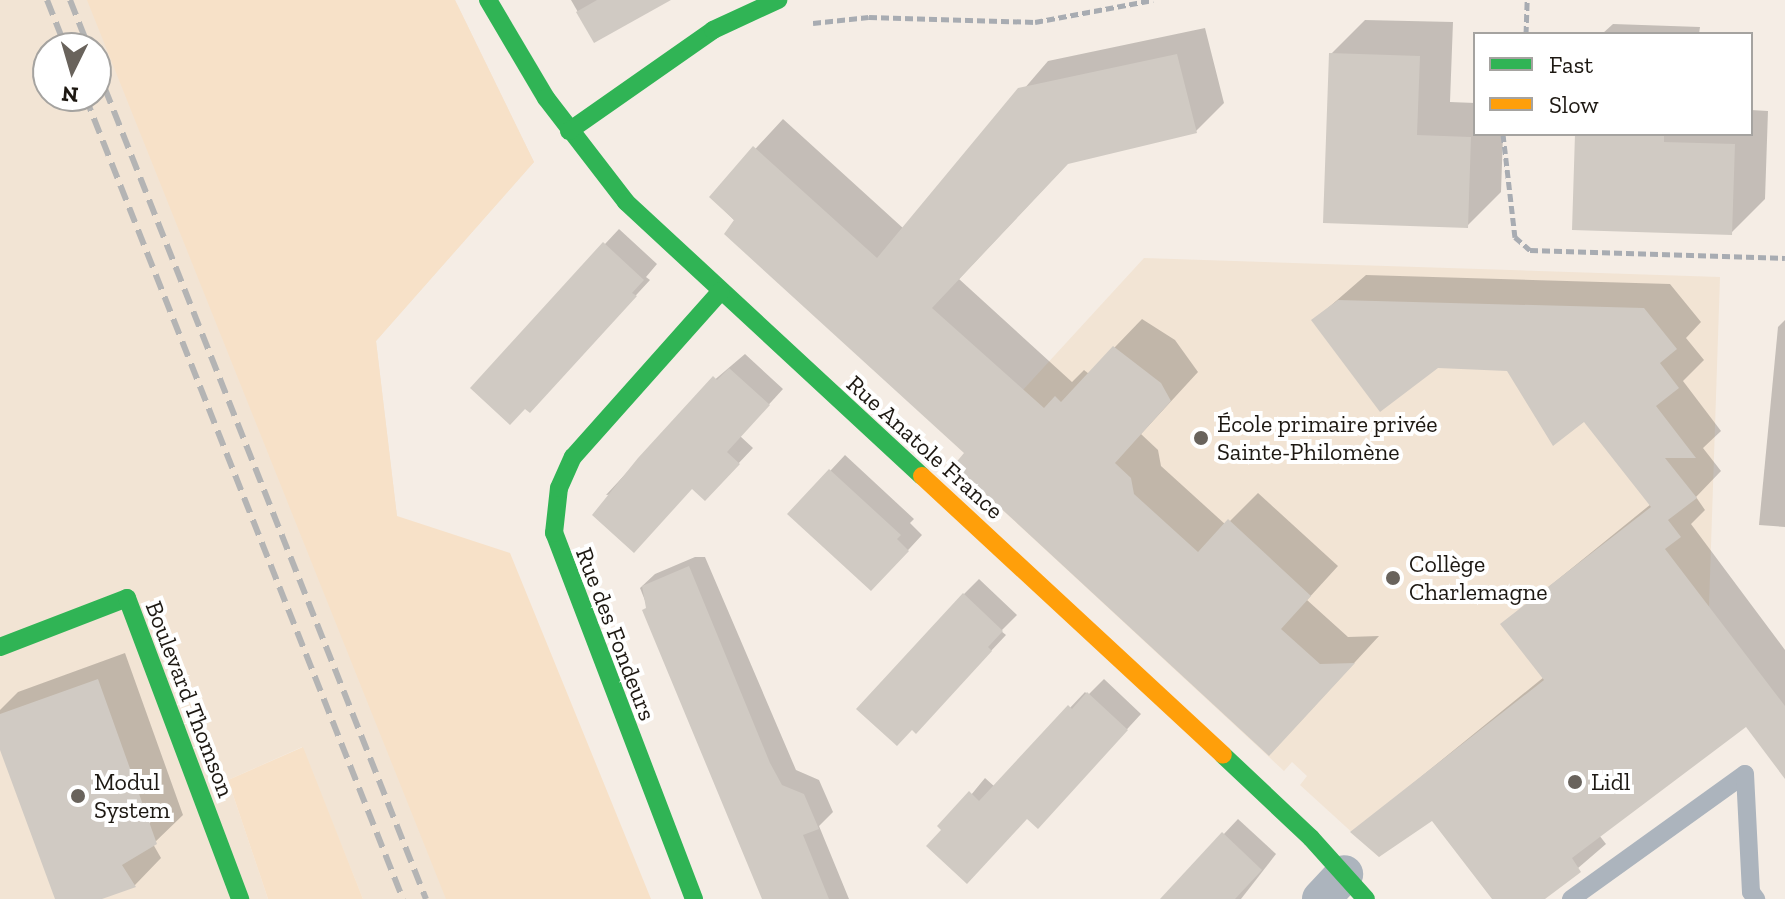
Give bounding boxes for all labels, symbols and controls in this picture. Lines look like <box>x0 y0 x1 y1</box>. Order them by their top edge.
north arrow <box>32 32 112 112</box>
legend <box>1473 32 1753 136</box>
text: Fast <box>1549 50 1593 79</box>
text: N <box>61 80 80 109</box>
text: Slow <box>1549 90 1599 119</box>
street label: Rue Anatole France <box>841 369 1009 525</box>
place label: École primaire privée Sainte-Philomène <box>1217 410 1438 466</box>
marker: École primaire privée Sainte-Philomène <box>1192 429 1210 447</box>
street label: Rue des Fondeurs <box>570 543 662 725</box>
place label: Collège Charlemagne <box>1409 550 1548 606</box>
marker: Collège Charlemagne <box>1384 569 1402 587</box>
street label: Boulevard Thomson <box>139 597 241 801</box>
place label: Modul System <box>94 768 170 824</box>
place label: Lidl <box>1591 768 1630 796</box>
marker: Lidl <box>1566 773 1584 791</box>
marker: Modul System <box>69 787 87 805</box>

